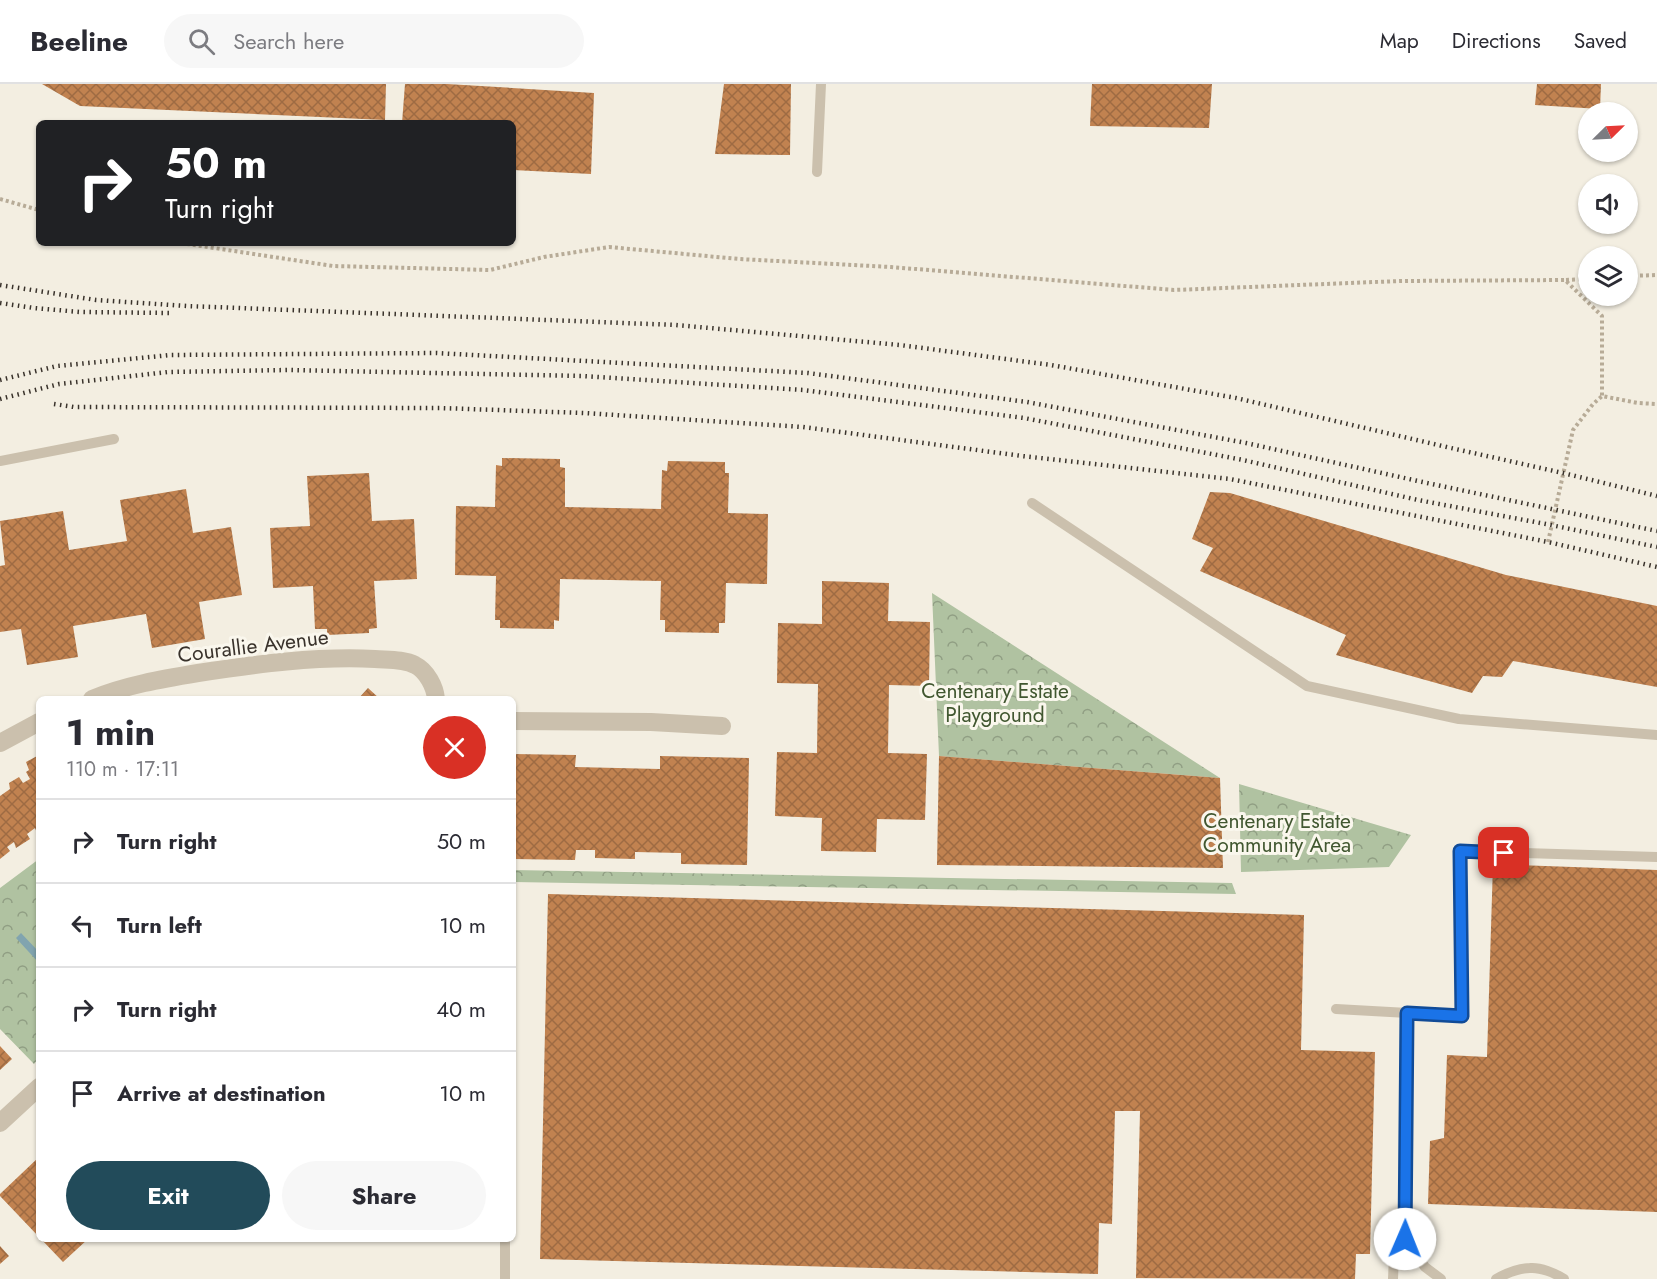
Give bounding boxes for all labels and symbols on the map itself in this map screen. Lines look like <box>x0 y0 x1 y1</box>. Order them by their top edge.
north arrow <box>1578 102 1638 162</box>
street label: Courallie Avenue <box>176 622 330 670</box>
park label: Centenary Estate Playground <box>921 676 1069 730</box>
park label: Centenary Estate Community Area <box>1203 806 1351 860</box>
pin <box>1478 827 1529 878</box>
position arrow <box>1373 1207 1437 1271</box>

